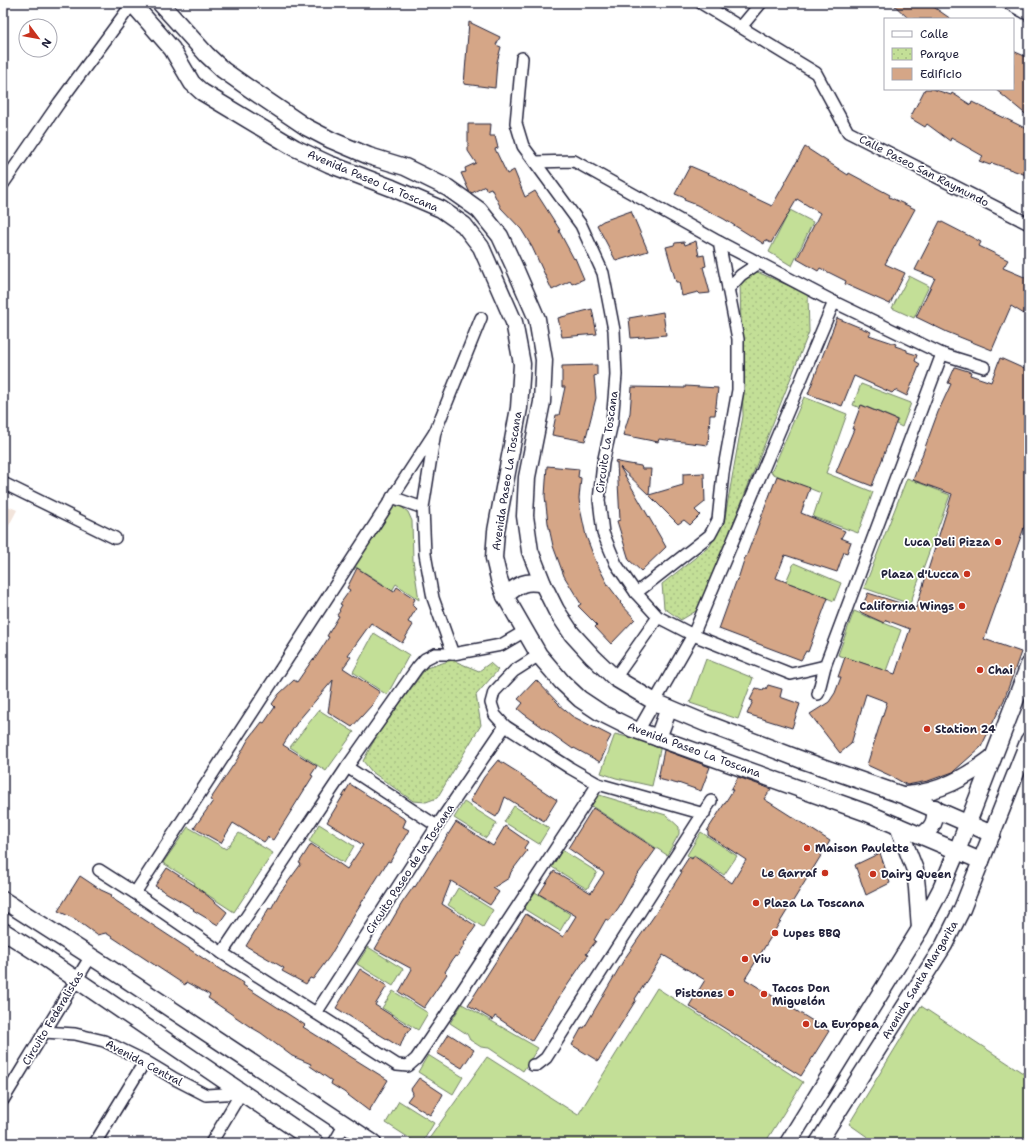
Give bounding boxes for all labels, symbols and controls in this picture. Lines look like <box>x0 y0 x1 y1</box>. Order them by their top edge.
north arrow <box>18 18 58 58</box>
legend <box>884 18 1014 90</box>
text: Calle <box>920 26 949 42</box>
text: N <box>37 35 55 51</box>
text: Parque <box>920 46 959 62</box>
text: Edificio <box>920 66 962 82</box>
street label: Calle Paseo San Raymundo <box>857 132 992 210</box>
street label: Avenida Paseo La Toscana <box>305 147 441 215</box>
street label: Circuito La Toscana <box>592 390 622 494</box>
street label: Avenida Paseo La Toscana <box>489 410 525 552</box>
place label: Luca Deli Pizza <box>904 535 990 550</box>
marker: Luca Deli Pizza <box>993 537 1003 547</box>
place label: Plaza d'Lucca <box>881 567 959 582</box>
marker: Plaza d'Lucca <box>962 569 972 579</box>
place label: California Wings <box>860 599 954 614</box>
marker: California Wings <box>957 601 967 611</box>
place label: Chai <box>988 663 1013 678</box>
marker: Chai <box>975 665 985 675</box>
street label: Avenida Paseo La Toscana <box>625 719 763 781</box>
place label: Station 24 <box>935 722 996 737</box>
marker: Station 24 <box>922 724 932 734</box>
street label: Circuito Paseo de la Toscana <box>362 801 458 937</box>
place label: Maison Paulette <box>815 841 910 856</box>
marker: Maison Paulette <box>802 843 812 853</box>
place label: Le Garraf <box>762 866 818 881</box>
place label: Dairy Queen <box>881 867 952 882</box>
marker: Le Garraf <box>820 868 830 878</box>
marker: Dairy Queen <box>868 869 878 879</box>
place label: Plaza La Toscana <box>764 896 865 911</box>
marker: Plaza La Toscana <box>751 898 761 908</box>
street label: Avenida Santa Margarita <box>879 918 962 1042</box>
place label: Lupes BBQ <box>783 926 841 941</box>
marker: Lupes BBQ <box>770 928 780 938</box>
place label: Viu <box>753 952 771 967</box>
marker: Viu <box>740 954 750 964</box>
street label: Circuito Federalistas <box>19 968 87 1068</box>
place label: Tacos Don Miguelón <box>772 981 830 1009</box>
place label: Pistones <box>675 986 723 1001</box>
marker: Pistones <box>726 988 736 998</box>
marker: Tacos Don Miguelón <box>759 989 769 999</box>
place label: La Europea <box>814 1017 879 1032</box>
marker: La Europea <box>801 1019 811 1029</box>
street label: Avenida Central <box>103 1036 186 1090</box>

